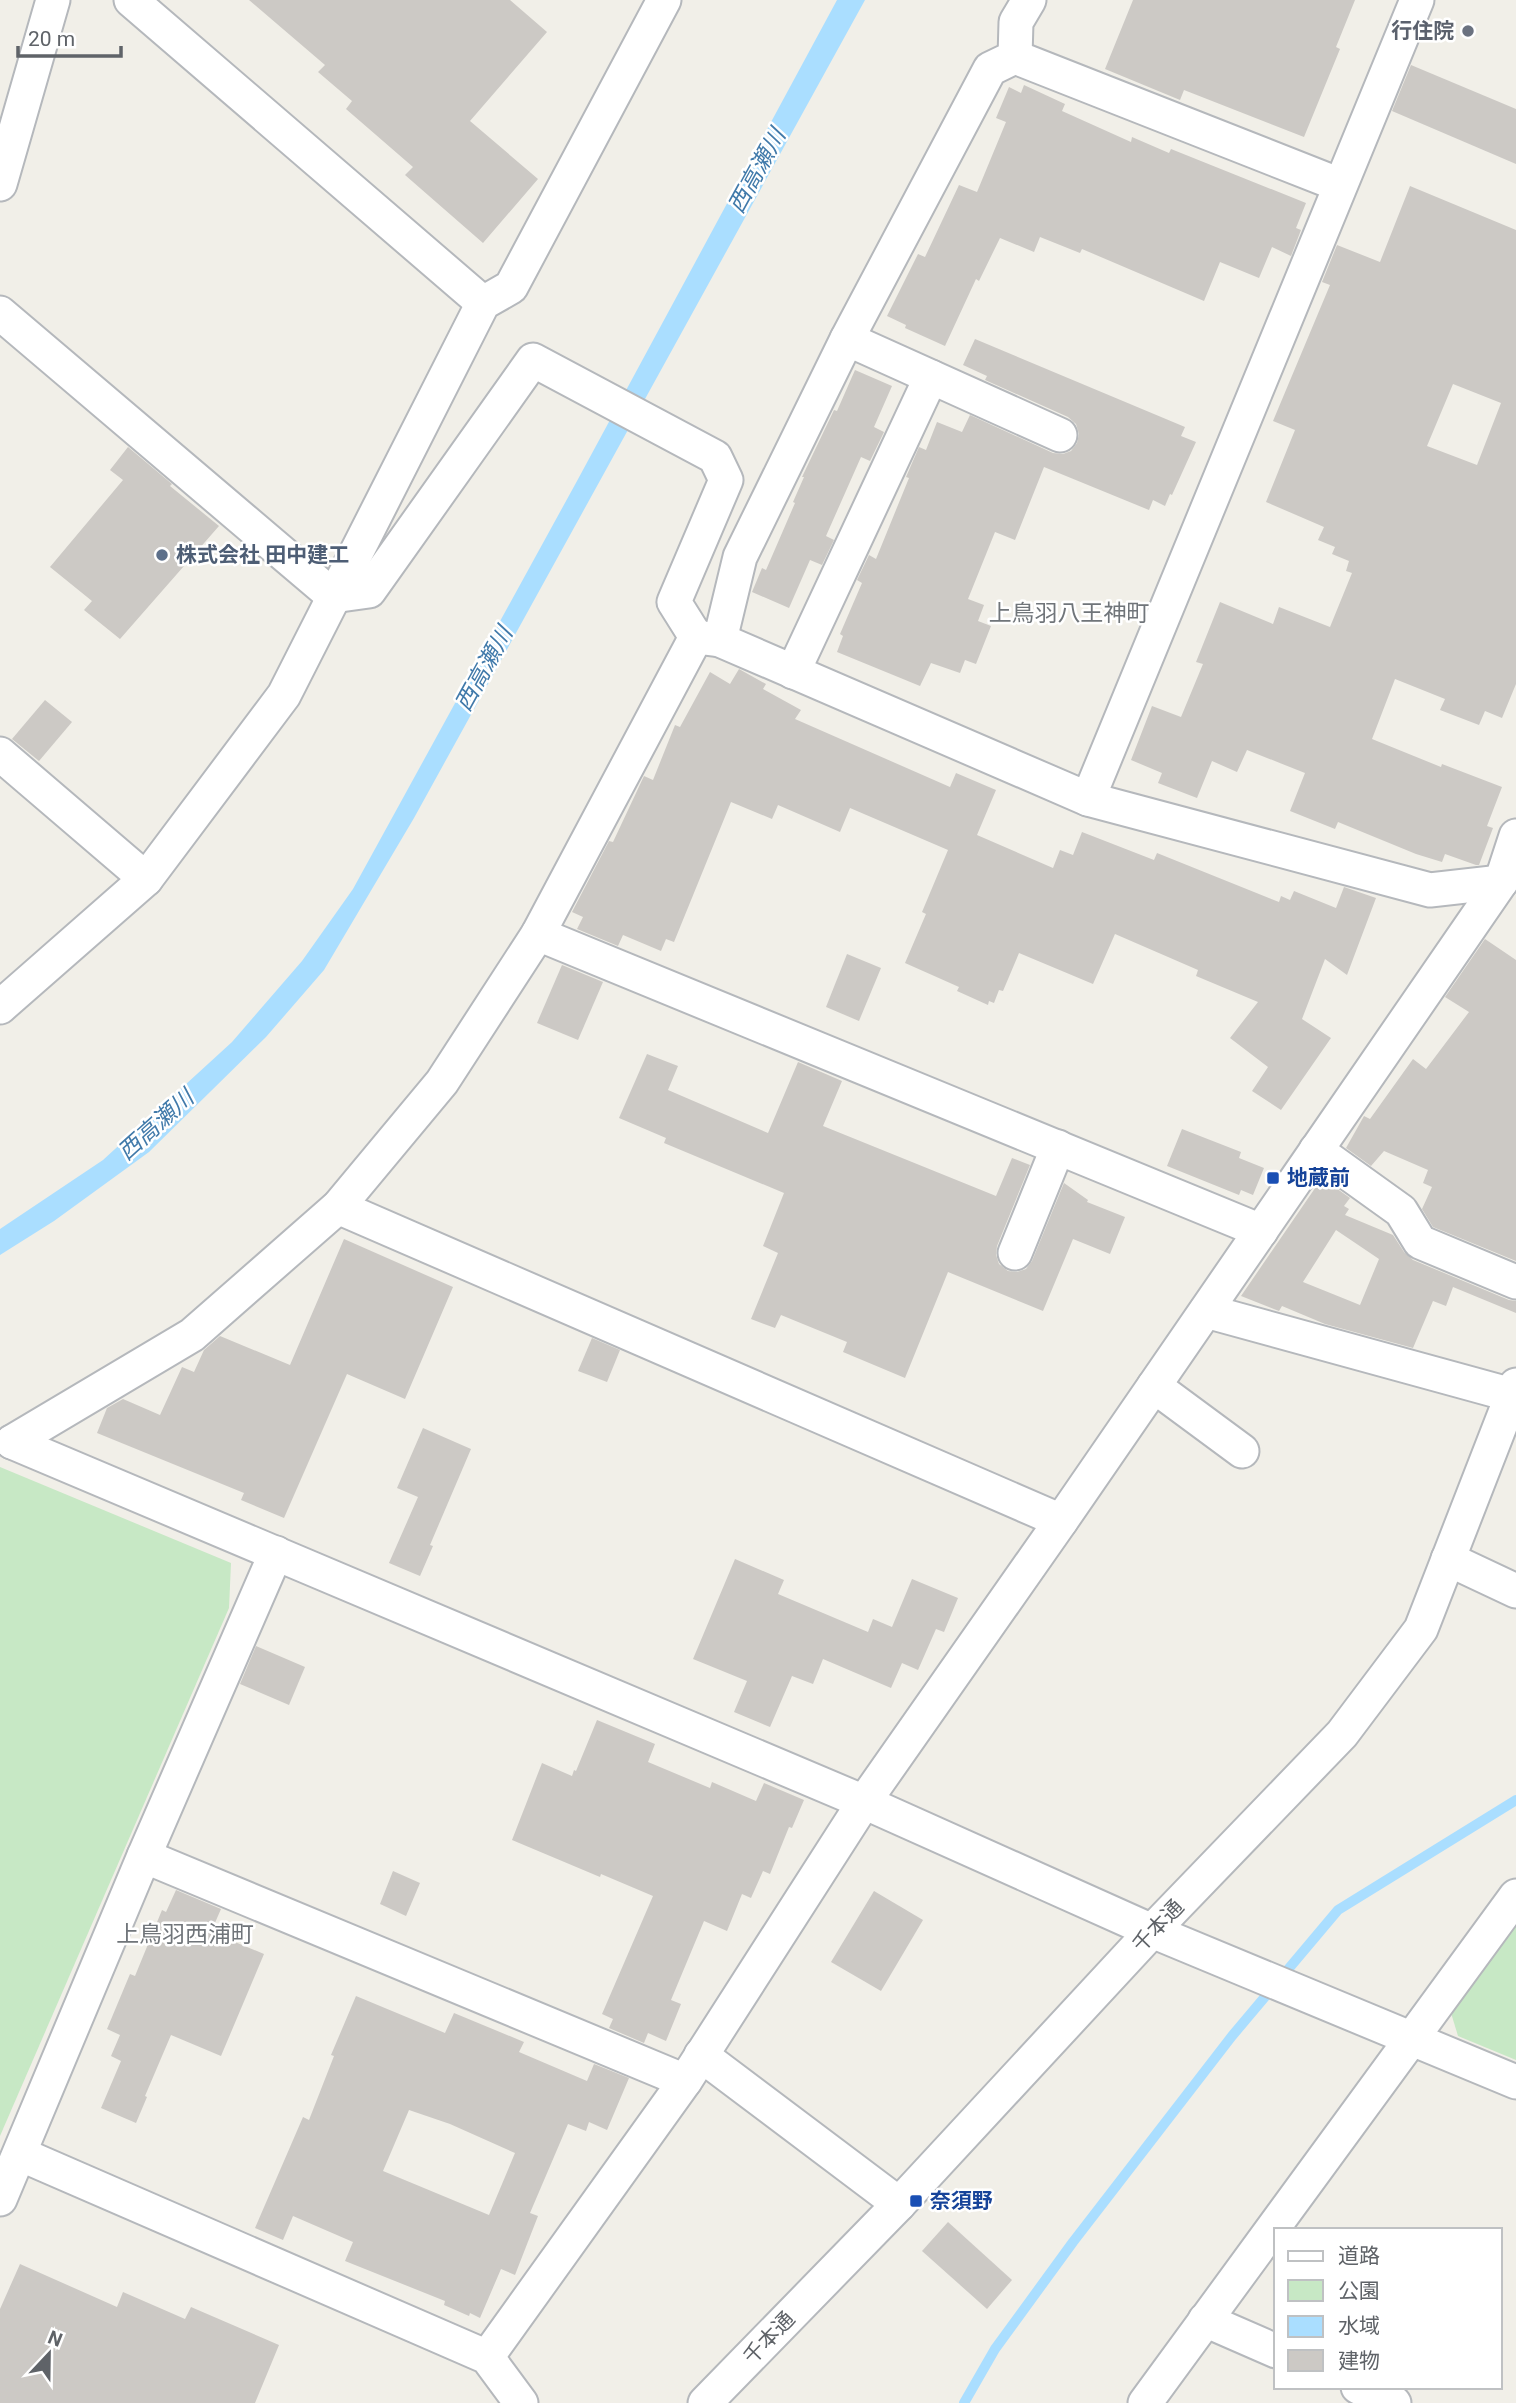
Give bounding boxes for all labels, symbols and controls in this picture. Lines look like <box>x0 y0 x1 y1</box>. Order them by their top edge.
scale bar <box>18 14 121 58</box>
place label: 行住院 <box>1391 19 1454 43</box>
marker: 行住院 <box>1460 23 1476 39</box>
text: 20 m <box>28 27 75 51</box>
water label: 西高瀬川 <box>723 122 793 218</box>
place label: 株式会社 田中建工 <box>176 543 349 567</box>
marker: 株式会社 田中建工 <box>154 547 170 563</box>
district label: 上鳥羽八王神町 <box>989 600 1150 627</box>
water label: 西高瀬川 <box>450 620 520 716</box>
water label: 西高瀬川 <box>113 1082 201 1166</box>
place label: 地蔵前 <box>1287 1166 1350 1190</box>
marker: 地蔵前 <box>1265 1170 1281 1186</box>
street label: 千本通 <box>1127 1895 1189 1957</box>
district label: 上鳥羽西浦町 <box>116 1921 254 1948</box>
place label: 奈須野 <box>930 2189 993 2213</box>
marker: 奈須野 <box>908 2193 924 2209</box>
legend <box>1274 2228 1502 2389</box>
text: 道路 <box>1338 2244 1380 2268</box>
text: 公園 <box>1338 2279 1380 2303</box>
street label: 千本通 <box>738 2307 800 2369</box>
text: 水域 <box>1338 2314 1380 2338</box>
north arrow <box>14 2319 84 2389</box>
text: N <box>45 2326 66 2352</box>
text: 建物 <box>1338 2349 1380 2373</box>

